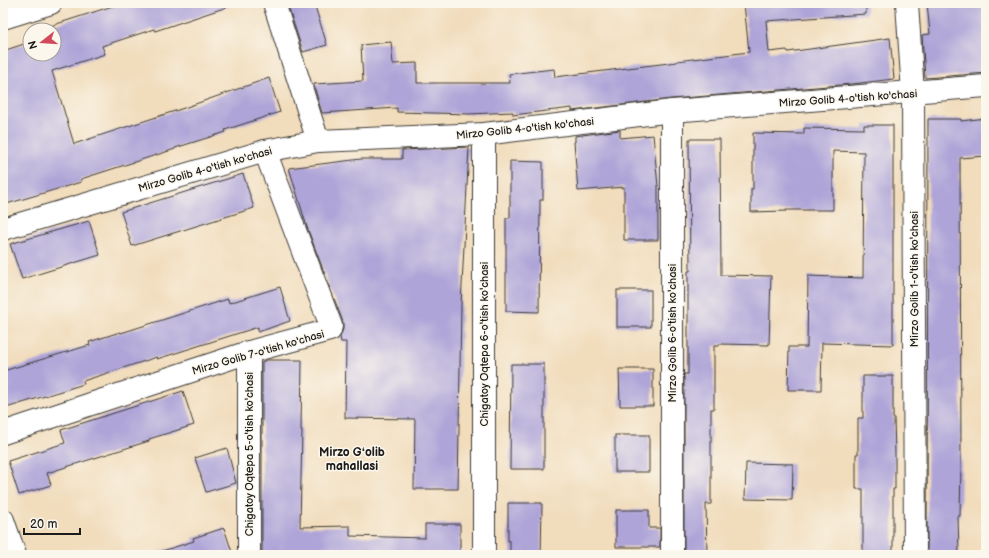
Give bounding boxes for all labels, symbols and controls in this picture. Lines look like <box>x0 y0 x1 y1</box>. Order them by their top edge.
north arrow <box>22 22 62 62</box>
text: N <box>25 39 40 51</box>
street label: Mirzo Golib 4-o'tish ko'chasi <box>778 87 918 110</box>
street label: Mirzo Golib 4-o'tish ko'chasi <box>455 115 595 142</box>
street label: Mirzo Golib 4-o'tish ko'chasi <box>137 144 274 195</box>
street label: Mirzo Golib 1-o'tish ko'chasi <box>908 211 921 347</box>
street label: Chigatoy Oqtepa 6-o'tish ko'chasi <box>478 262 491 426</box>
street label: Mirzo Golib 6-o'tish ko'chasi <box>666 264 679 402</box>
street label: Mirzo Golib 7-o'tish ko'chasi <box>190 327 326 378</box>
street label: Chigatoy Oqtepa 5-o'tish ko'chasi <box>243 372 256 536</box>
district label: Mirzo Gʻolib mahallasi <box>319 445 385 474</box>
scale bar <box>24 510 80 536</box>
text: 20 m <box>30 517 57 532</box>

